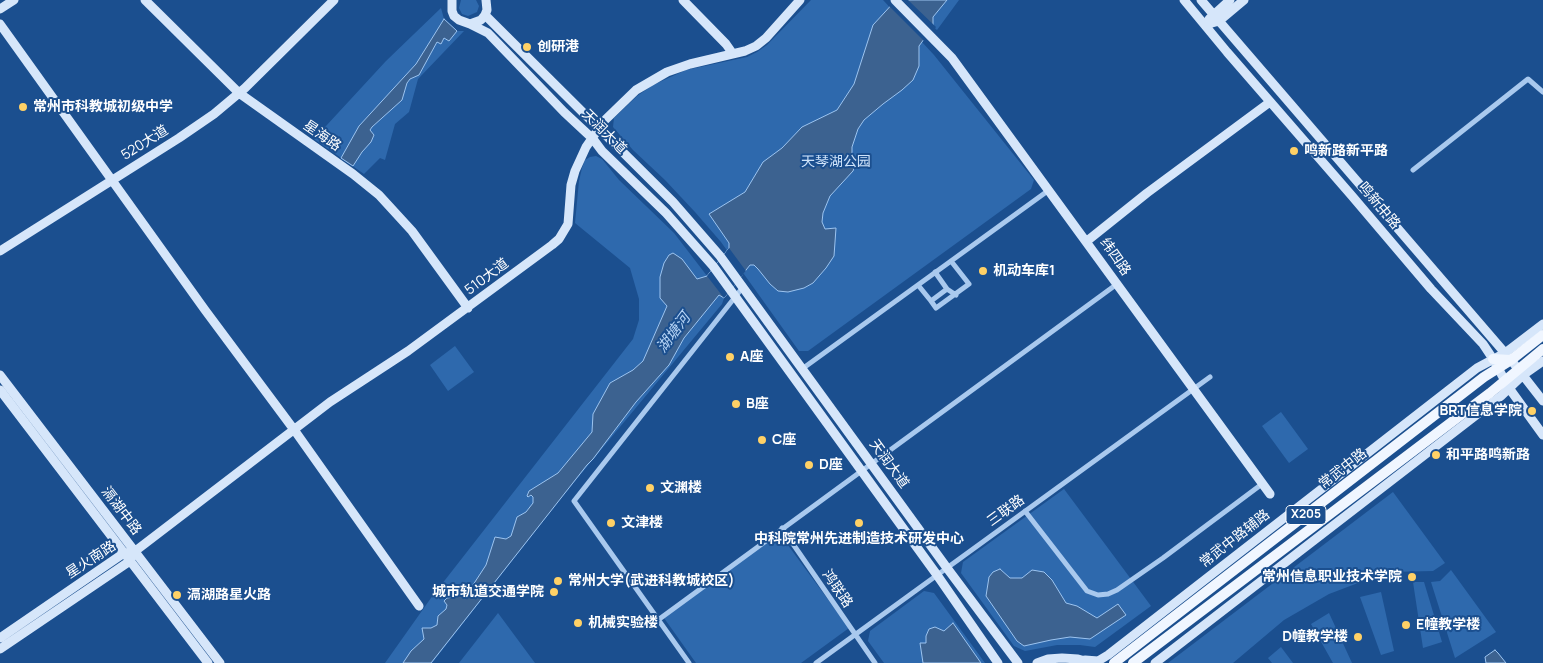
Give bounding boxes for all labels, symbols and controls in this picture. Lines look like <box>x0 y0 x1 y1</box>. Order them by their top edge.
place label: 创研港 <box>537 39 579 55</box>
marker: 创研港 <box>521 41 533 53</box>
place label: 常州市科教城初级中学 <box>33 99 173 115</box>
marker: 常州市科教城初级中学 <box>17 101 29 113</box>
street label: 天润大道 <box>578 106 630 158</box>
street label: 星海路 <box>300 117 344 155</box>
street label: 520大道 <box>118 122 172 164</box>
place label: 鸣新路新平路 <box>1304 143 1388 159</box>
marker: 鸣新路新平路 <box>1288 145 1300 157</box>
park label: 天琴湖公园 <box>801 154 871 170</box>
street label: 鸣新中路 <box>1355 179 1403 233</box>
street label: 纬四路 <box>1096 235 1134 279</box>
street label: 510大道 <box>462 255 512 299</box>
place label: 机动车库1 <box>993 263 1055 279</box>
marker: 机动车库1 <box>977 265 989 277</box>
water label: 湖塘河 <box>653 310 695 356</box>
place label: A座 <box>740 349 763 365</box>
marker: A座 <box>724 351 736 363</box>
place label: B座 <box>746 396 769 412</box>
marker: B座 <box>730 398 742 410</box>
place label: BRT信息学院 <box>1439 403 1522 419</box>
marker: BRT信息学院 <box>1526 405 1538 417</box>
place label: C座 <box>772 432 796 448</box>
marker: C座 <box>756 434 768 446</box>
street label: 天润大道 <box>866 436 912 492</box>
street label: 常武中路 <box>1316 445 1370 493</box>
place label: 和平路鸣新路 <box>1446 447 1530 463</box>
marker: 和平路鸣新路 <box>1430 449 1442 461</box>
place label: D座 <box>819 457 843 473</box>
marker: D座 <box>803 459 815 471</box>
place label: 文渊楼 <box>660 480 702 496</box>
marker: 文渊楼 <box>644 482 656 494</box>
street label: 滆湖中路 <box>97 484 145 538</box>
street label: 三联路 <box>984 492 1028 530</box>
road number: X205 <box>1286 506 1326 524</box>
street label: 常武中路辅路 <box>1197 507 1273 571</box>
place label: 文津楼 <box>621 515 663 531</box>
marker: 文津楼 <box>605 517 617 529</box>
marker: 中科院常州先进制造技术研发中心 <box>853 517 865 529</box>
place label: 中科院常州先进制造技术研发中心 <box>754 531 964 547</box>
street label: 星火南路 <box>63 538 119 582</box>
street label: 鸿联路 <box>818 567 856 611</box>
place label: 常州信息职业技术学院 <box>1262 569 1402 585</box>
marker: 常州信息职业技术学院 <box>1406 571 1418 583</box>
place label: 常州大学(武进科教城校区) <box>568 573 735 589</box>
marker: 常州大学(武进科教城校区) <box>552 575 564 587</box>
place label: 城市轨道交通学院 <box>432 584 544 600</box>
marker: 城市轨道交通学院 <box>548 586 560 598</box>
place label: 滆湖路星火路 <box>187 587 271 603</box>
marker: 滆湖路星火路 <box>171 589 183 601</box>
place label: 机械实验楼 <box>588 615 658 631</box>
marker: 机械实验楼 <box>572 617 584 629</box>
place label: E幢教学楼 <box>1416 617 1480 633</box>
marker: E幢教学楼 <box>1400 619 1412 631</box>
place label: D幢教学楼 <box>1282 629 1348 645</box>
marker: D幢教学楼 <box>1352 631 1364 643</box>

